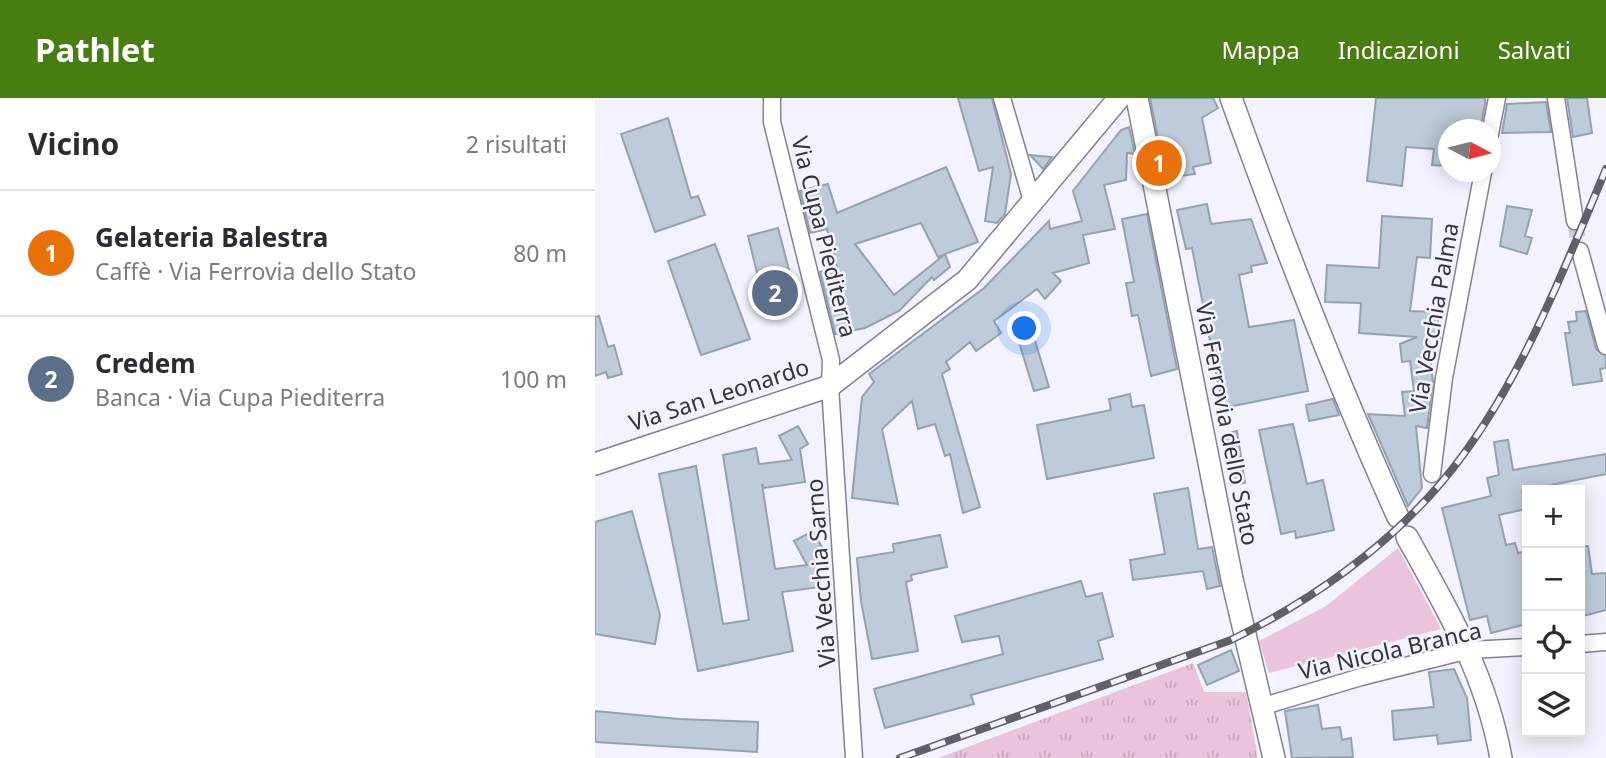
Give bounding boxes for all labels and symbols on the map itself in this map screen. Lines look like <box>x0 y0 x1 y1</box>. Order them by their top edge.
north arrow <box>1438 119 1501 182</box>
street label: Via Cupa Piediterra <box>785 133 865 341</box>
pin: 1 <box>1136 137 1182 189</box>
street label: Via Vecchia Palma <box>1400 220 1466 416</box>
pin: 2 <box>752 267 798 319</box>
street label: Via Ferrovia dello Stato <box>1189 300 1267 548</box>
your location <box>1007 311 1041 345</box>
street label: Via San Leonardo <box>625 350 813 438</box>
street label: Via Vecchia Sarno <box>797 478 843 669</box>
street label: Via Nicola Branca <box>1295 613 1484 687</box>

